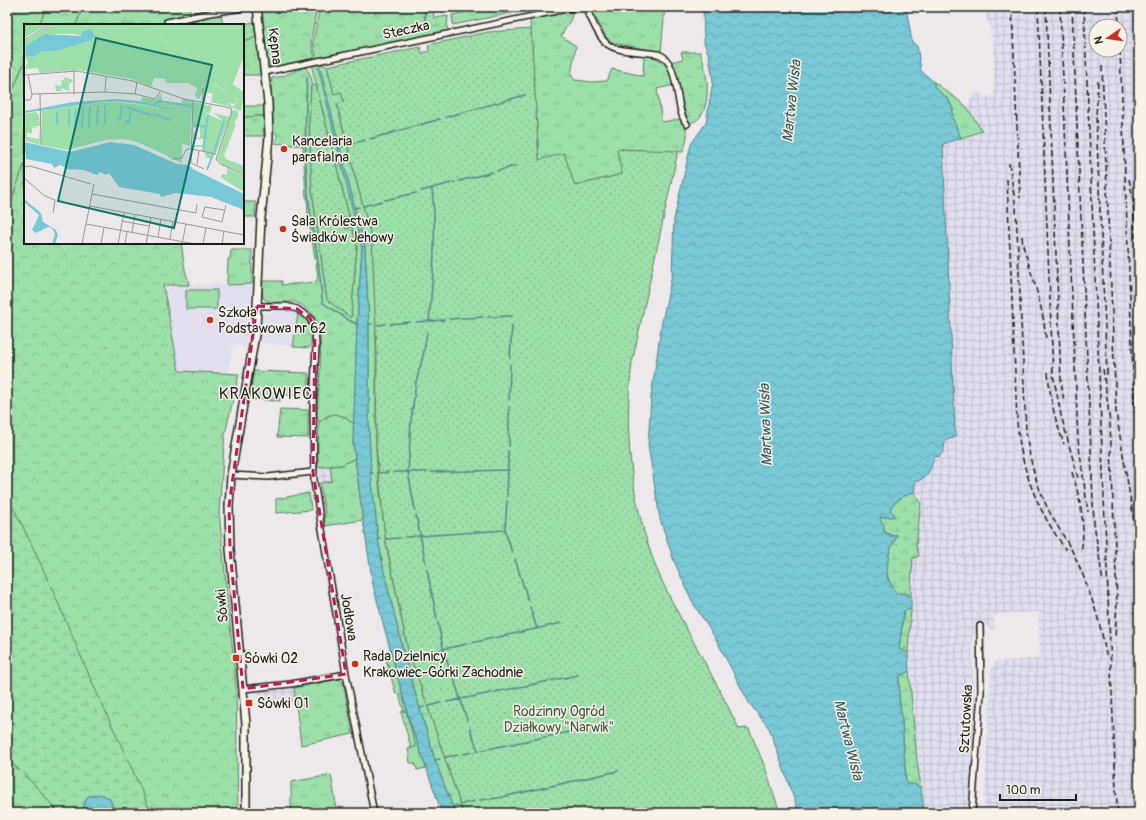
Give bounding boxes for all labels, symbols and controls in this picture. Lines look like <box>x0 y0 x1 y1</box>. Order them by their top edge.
street label: Steczka <box>381 17 431 43</box>
north arrow <box>1088 18 1128 58</box>
inset map <box>24 24 244 244</box>
street label: Kępna <box>264 27 286 65</box>
text: N <box>1091 35 1106 45</box>
water label: Martwa Wisła <box>778 58 806 143</box>
place label: Kancelaria parafialna <box>292 133 352 166</box>
marker: Kancelaria parafialna <box>279 144 289 154</box>
place label: Sala Królestwa Świadków Jehowy <box>291 213 394 246</box>
marker: Sala Królestwa Świadków Jehowy <box>278 224 288 234</box>
place label: Szkoła Podstawowa nr 62 <box>218 304 326 337</box>
marker: Szkoła Podstawowa nr 62 <box>205 315 215 325</box>
water label: Martwa Wisła <box>755 382 777 467</box>
district label: KRAKOWIEC <box>219 384 313 404</box>
street label: Sówki <box>212 588 232 623</box>
street label: Jodłowa <box>337 592 361 642</box>
place label: Rada Dzielnicy Krakowiec-Górki Zachodnie <box>363 648 523 681</box>
place label: Sówki 02 <box>244 650 298 667</box>
marker: Sówki 02 <box>231 653 241 663</box>
marker: Rada Dzielnicy Krakowiec-Górki Zachodnie <box>350 659 360 669</box>
street label: Sztutowska <box>956 684 976 754</box>
place label: Sówki 01 <box>257 695 309 712</box>
marker: Sówki 01 <box>244 698 254 708</box>
water label: Martwa Wisła <box>829 698 867 783</box>
park label: Rodzinny Ogród Działkowy "Narwik" <box>504 703 614 736</box>
scale bar <box>1000 776 1076 802</box>
text: 100 m <box>1006 783 1041 798</box>

